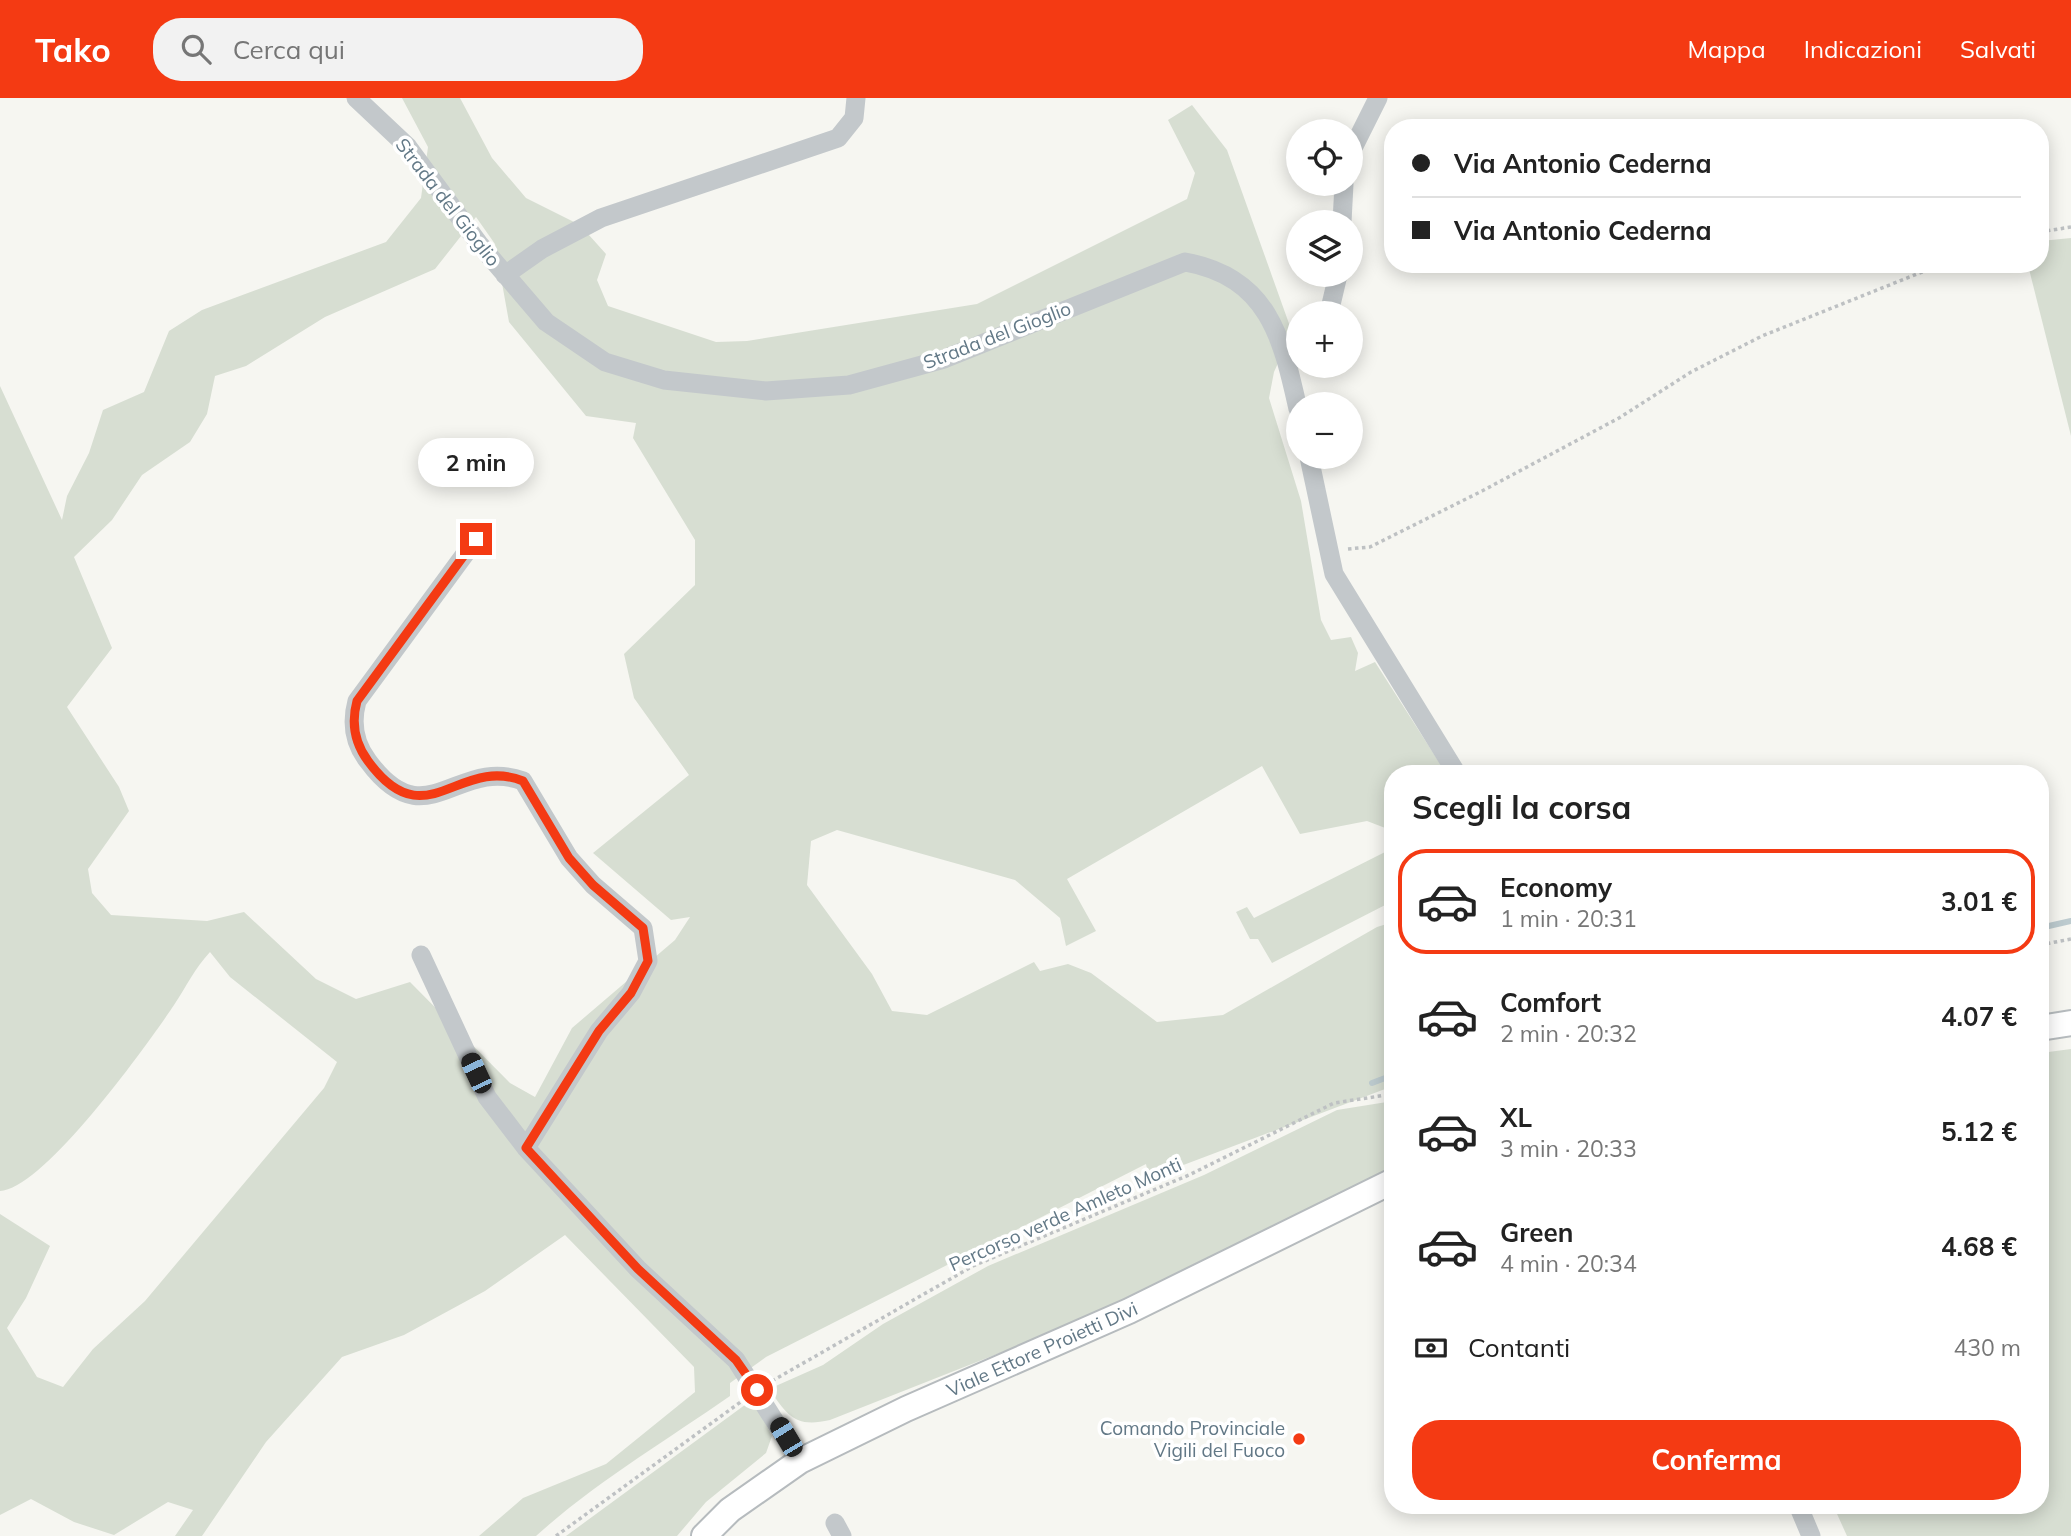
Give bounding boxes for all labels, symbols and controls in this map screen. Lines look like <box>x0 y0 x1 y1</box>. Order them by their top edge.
search box <box>153 18 643 81</box>
text: Tako <box>35 29 111 70</box>
icon: search <box>177 30 215 68</box>
text: Cerca qui <box>233 33 345 66</box>
text: Mappa <box>1687 34 1766 64</box>
text: Indicazioni <box>1804 34 1922 64</box>
text: Salvati <box>1960 34 2036 64</box>
map controls <box>1286 119 1363 469</box>
button: locate <box>1286 119 1363 196</box>
street label: Strada del Gioglio <box>390 133 506 271</box>
text: Via Antonio Cederna <box>1454 147 1712 180</box>
button: layers <box>1286 210 1363 287</box>
text: Via Antonio Cederna <box>1454 214 1712 247</box>
street label: Strada del Gioglio <box>920 296 1074 374</box>
button: + <box>1286 301 1363 378</box>
button: − <box>1286 392 1363 469</box>
callout: 2 min <box>418 438 534 486</box>
text: 2 min <box>446 448 506 477</box>
route end <box>460 523 492 555</box>
text: Scegli la corsa <box>1412 787 1631 827</box>
icon: car <box>1416 870 1479 933</box>
text: Economy <box>1500 871 1612 904</box>
text: 3.01 € <box>1941 885 2017 918</box>
text: 1 min · 20:31 <box>1500 904 1637 933</box>
icon: car <box>1416 985 1479 1048</box>
text: Comfort <box>1500 986 1601 1019</box>
text: 4.07 € <box>1941 1000 2017 1033</box>
text: 2 min · 20:32 <box>1500 1019 1637 1048</box>
car <box>458 1050 495 1096</box>
icon: car <box>1416 1100 1479 1163</box>
text: XL <box>1500 1101 1532 1134</box>
text: 5.12 € <box>1941 1115 2017 1148</box>
text: 3 min · 20:33 <box>1500 1134 1637 1163</box>
street label: Percorso verde Amleto Monti <box>945 1152 1185 1276</box>
icon: car <box>1416 1215 1479 1278</box>
text: Green <box>1500 1216 1573 1249</box>
text: 4.68 € <box>1941 1230 2017 1263</box>
text: 4 min · 20:34 <box>1500 1249 1637 1278</box>
street label: Viale Ettore Proietti Divi <box>943 1296 1141 1402</box>
icon: cash <box>1412 1329 1450 1367</box>
text: Contanti <box>1468 1331 1570 1364</box>
text: 430 m <box>1953 1333 2021 1362</box>
route start <box>741 1374 773 1406</box>
car <box>767 1414 806 1460</box>
place label: Comando Provinciale Vigili del Fuoco <box>1100 1416 1285 1462</box>
button: Conferma <box>1412 1420 2021 1500</box>
marker: Comando Provinciale Vigili del Fuoco <box>1291 1431 1307 1447</box>

